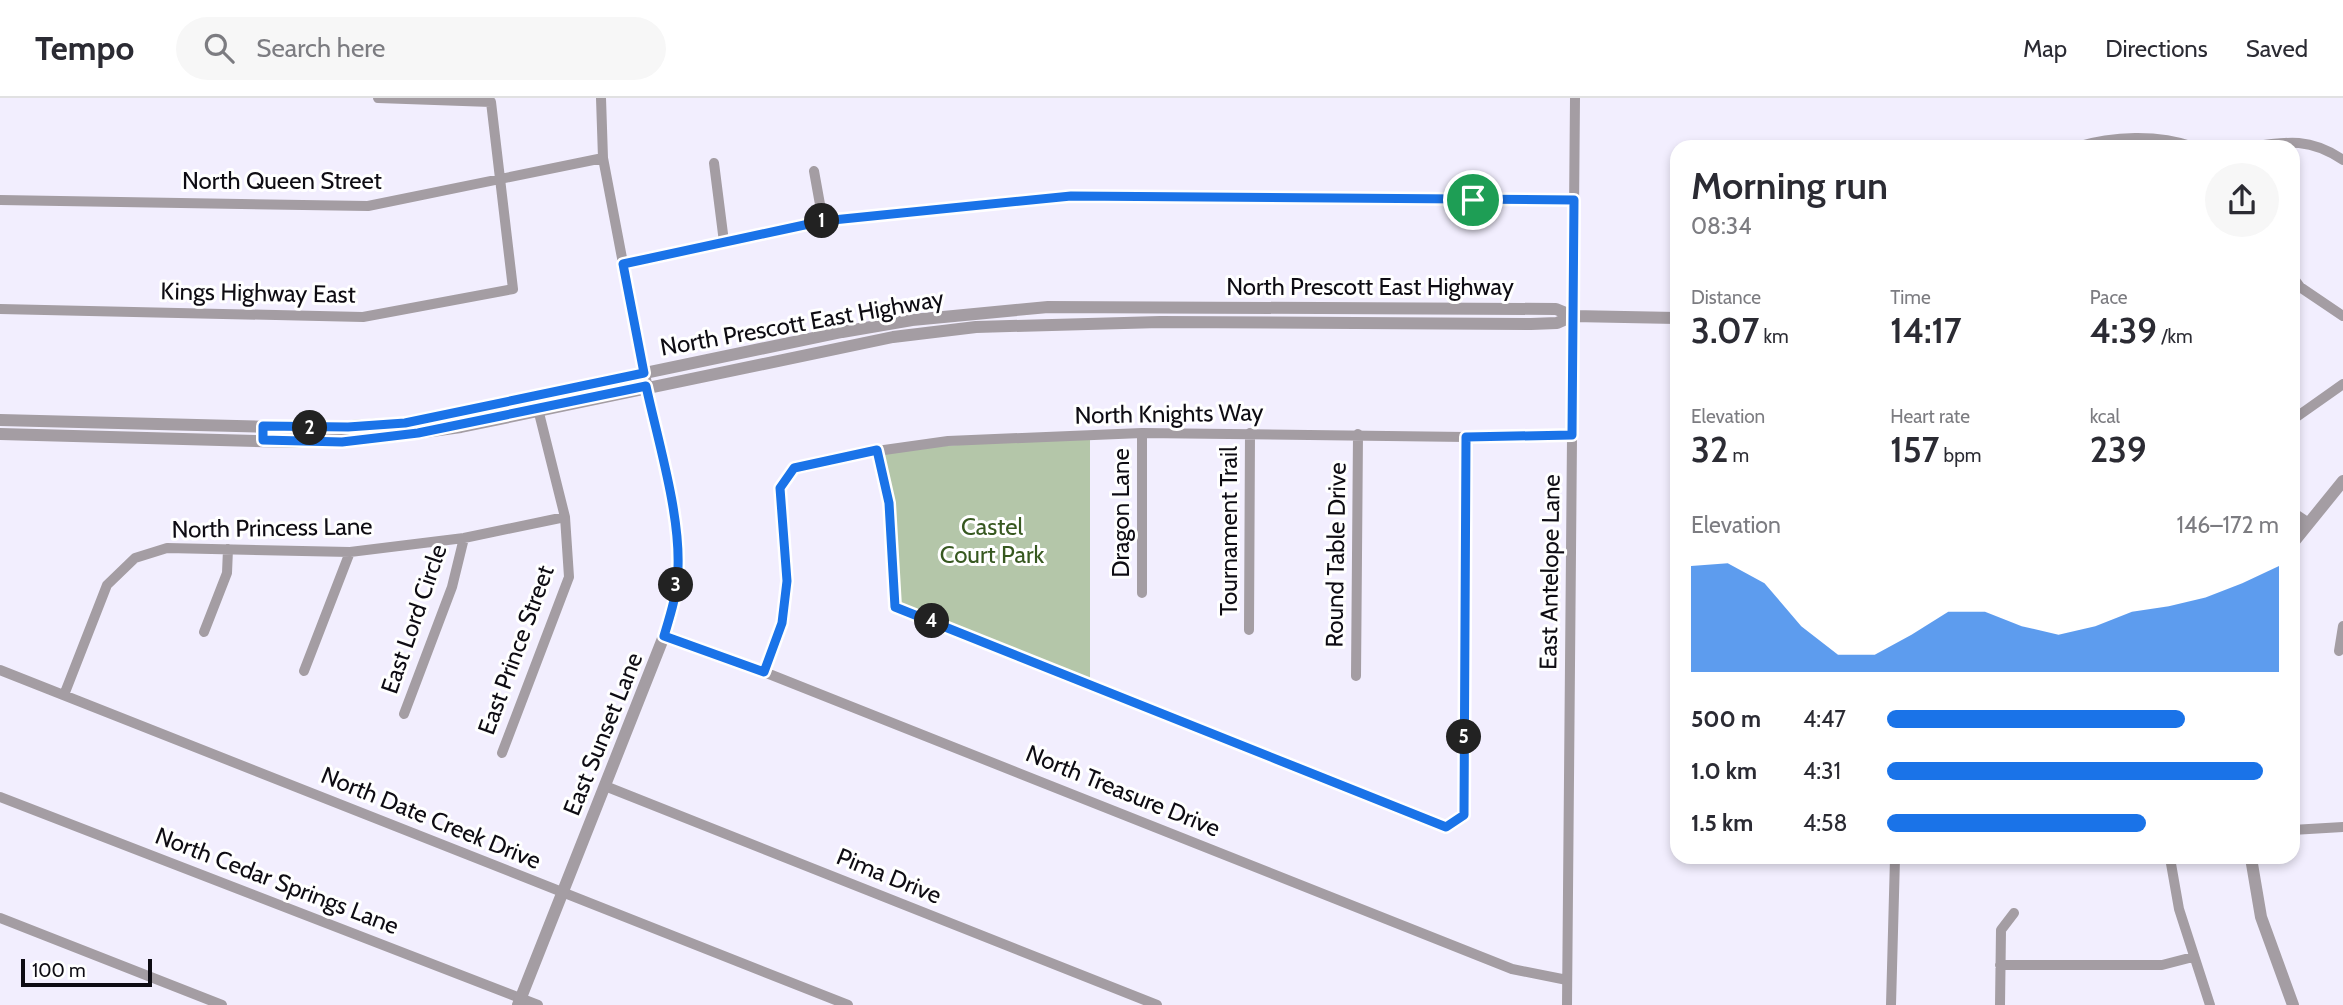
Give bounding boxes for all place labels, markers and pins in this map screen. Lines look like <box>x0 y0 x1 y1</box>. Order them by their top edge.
pin <box>1443 170 1503 230</box>
pin: 1 <box>804 204 840 238</box>
pin: 2 <box>292 410 328 446</box>
pin: 3 <box>658 568 694 602</box>
pin: 4 <box>914 603 950 638</box>
pin: 5 <box>1446 720 1482 754</box>

